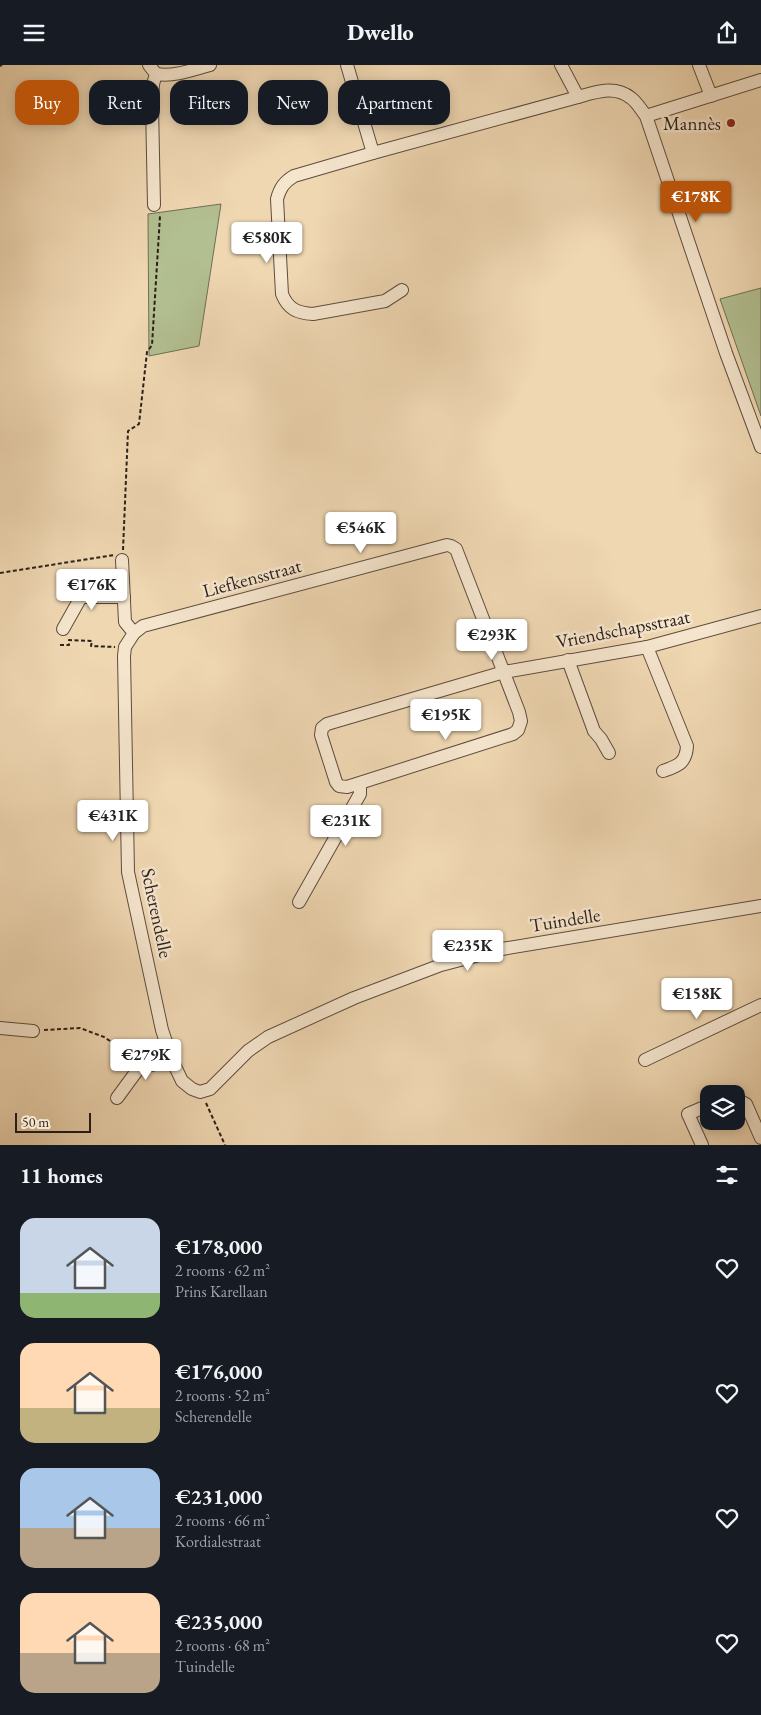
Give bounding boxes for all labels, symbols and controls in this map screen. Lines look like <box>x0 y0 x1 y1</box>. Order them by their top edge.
text: Dwello <box>347 18 414 47</box>
icon: menu <box>20 19 48 47</box>
icon: share <box>713 19 741 47</box>
chip: Buy <box>15 80 79 125</box>
chip: Rent <box>89 80 160 125</box>
chip: Filters <box>170 80 248 125</box>
chip: New <box>258 80 328 125</box>
chip: Apartment <box>338 80 450 125</box>
place label: Mannès <box>663 111 721 136</box>
marker: Mannès <box>725 117 737 129</box>
pin: €178K <box>661 181 731 223</box>
text: €178K <box>671 186 721 207</box>
pin: €580K <box>232 221 302 264</box>
text: €580K <box>242 227 292 248</box>
pin: €546K <box>326 511 396 554</box>
text: €546K <box>336 517 386 538</box>
street label: Liefkensstraat <box>200 553 304 603</box>
pin: €176K <box>57 569 127 611</box>
text: €176K <box>67 574 117 595</box>
street label: Vriendschapsstraat <box>554 604 692 654</box>
pin: €293K <box>457 619 527 661</box>
text: €293K <box>467 624 517 645</box>
pin: €195K <box>411 699 481 741</box>
text: €195K <box>421 704 471 725</box>
pin: €431K <box>78 799 148 842</box>
text: €431K <box>88 805 138 826</box>
pin: €231K <box>311 805 381 847</box>
text: €231K <box>321 810 371 831</box>
street label: Scherendelle <box>135 866 179 960</box>
street label: Tuindelle <box>528 902 602 938</box>
pin: €235K <box>433 929 503 972</box>
text: €235K <box>443 935 493 956</box>
pin: €158K <box>662 977 732 1020</box>
text: €158K <box>672 983 722 1004</box>
pin: €279K <box>111 1039 181 1081</box>
text: €279K <box>121 1044 171 1065</box>
map controls <box>700 1085 745 1130</box>
button: layers <box>700 1085 745 1130</box>
scale bar <box>15 1110 91 1133</box>
text: 50 m <box>22 1113 49 1131</box>
icon: filters <box>713 1161 741 1189</box>
text: 11 homes <box>20 1162 103 1189</box>
text: €178,000 <box>175 1233 262 1260</box>
icon: home <box>60 1238 120 1298</box>
icon: heart <box>713 1254 741 1282</box>
text: 2 rooms · 62 m² <box>175 1260 270 1281</box>
text: Prins Karellaan <box>175 1281 268 1302</box>
text: €176,000 <box>175 1358 262 1385</box>
icon: home <box>60 1363 120 1423</box>
icon: heart <box>713 1379 741 1407</box>
text: 2 rooms · 52 m² <box>175 1385 270 1406</box>
text: Scherendelle <box>175 1406 252 1427</box>
text: €231,000 <box>175 1483 262 1510</box>
icon: home <box>60 1488 120 1548</box>
icon: heart <box>713 1504 741 1532</box>
text: 2 rooms · 66 m² <box>175 1510 270 1531</box>
text: Kordialestraat <box>175 1531 261 1552</box>
text: €235,000 <box>175 1608 262 1635</box>
icon: home <box>60 1613 120 1673</box>
icon: heart <box>713 1629 741 1657</box>
text: 2 rooms · 68 m² <box>175 1635 270 1656</box>
text: Tuindelle <box>175 1656 235 1677</box>

